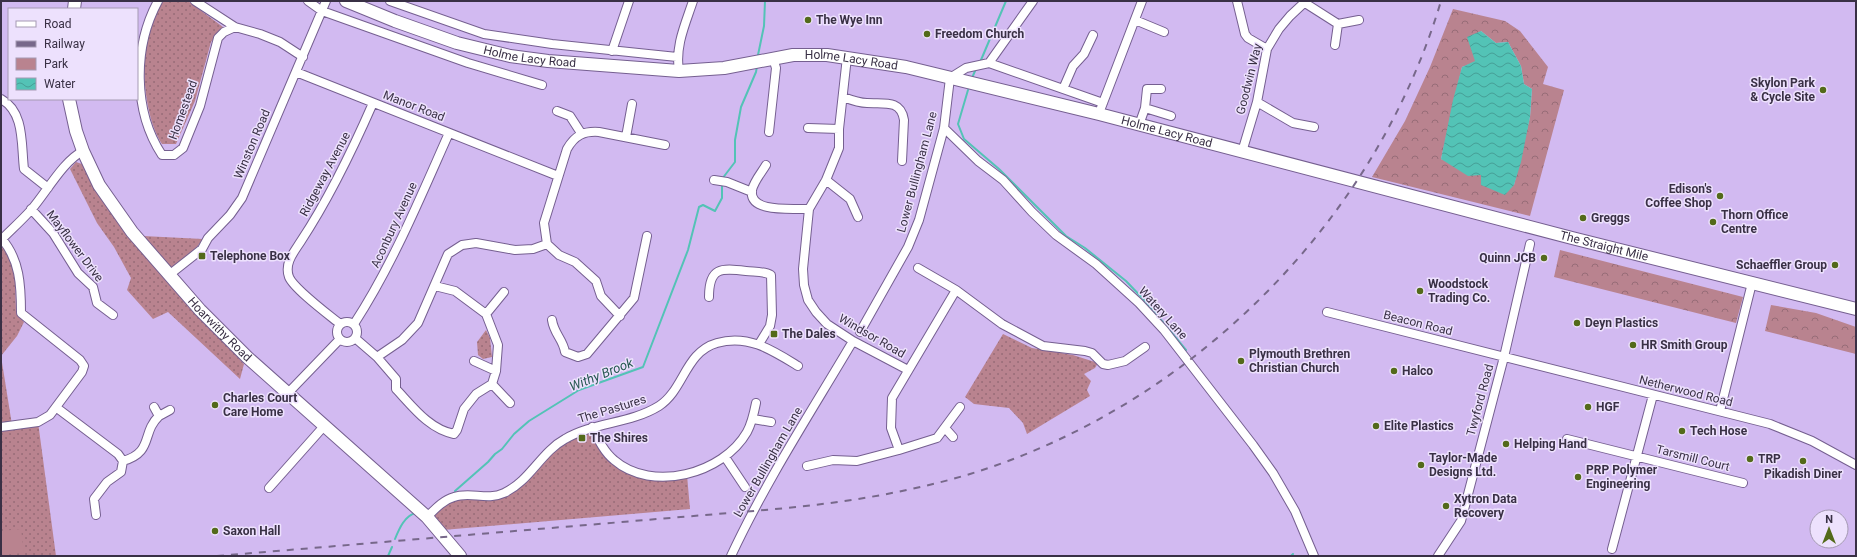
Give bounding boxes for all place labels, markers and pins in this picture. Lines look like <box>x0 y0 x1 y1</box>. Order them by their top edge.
place label: The Wye Inn <box>816 13 883 27</box>
marker: The Wye Inn <box>803 15 813 25</box>
place label: Freedom Church <box>935 27 1024 41</box>
marker: Freedom Church <box>922 29 932 39</box>
place label: Skylon Park & Cycle Site <box>1750 76 1816 104</box>
marker: Skylon Park & Cycle Site <box>1818 85 1828 95</box>
place label: Edison's Coffee Shop <box>1645 182 1712 210</box>
marker: Edison's Coffee Shop <box>1715 191 1725 201</box>
place label: Thorn Office Centre <box>1721 208 1789 236</box>
place label: Greggs <box>1591 211 1630 225</box>
marker: Greggs <box>1578 213 1588 223</box>
marker: Thorn Office Centre <box>1708 217 1718 227</box>
place label: Telephone Box <box>210 249 291 263</box>
marker: Telephone Box <box>197 251 207 261</box>
place label: Quinn JCB <box>1479 251 1536 265</box>
marker: Quinn JCB <box>1539 253 1549 263</box>
place label: Schaeffler Group <box>1736 258 1827 272</box>
marker: Schaeffler Group <box>1830 260 1840 270</box>
place label: Woodstock Trading Co. <box>1428 277 1490 305</box>
marker: Woodstock Trading Co. <box>1415 286 1425 296</box>
place label: Deyn Plastics <box>1585 316 1658 330</box>
marker: Deyn Plastics <box>1572 318 1582 328</box>
place label: The Dales <box>782 327 836 341</box>
marker: The Dales <box>769 329 779 339</box>
place label: HR Smith Group <box>1641 338 1728 352</box>
marker: HR Smith Group <box>1628 340 1638 350</box>
place label: Plymouth Brethren Christian Church <box>1249 347 1351 375</box>
marker: Plymouth Brethren Christian Church <box>1236 356 1246 366</box>
place label: Halco <box>1402 364 1433 378</box>
marker: Halco <box>1389 366 1399 376</box>
place label: Charles Court Care Home <box>223 391 297 419</box>
marker: Charles Court Care Home <box>210 400 220 410</box>
place label: HGF <box>1596 400 1620 414</box>
marker: HGF <box>1583 402 1593 412</box>
place label: Elite Plastics <box>1384 419 1454 433</box>
marker: Elite Plastics <box>1371 421 1381 431</box>
place label: Tech Hose <box>1690 424 1748 438</box>
marker: Tech Hose <box>1677 426 1687 436</box>
place label: The Shires <box>590 431 648 445</box>
marker: The Shires <box>577 433 587 443</box>
place label: Helping Hand <box>1514 437 1587 451</box>
marker: Helping Hand <box>1501 439 1511 449</box>
place label: Taylor-Made Designs Ltd. <box>1429 451 1498 479</box>
place label: TRP <box>1758 452 1781 466</box>
marker: TRP <box>1745 454 1755 464</box>
marker: Pikadish Diner <box>1798 456 1808 466</box>
marker: Taylor-Made Designs Ltd. <box>1416 460 1426 470</box>
place label: PRP Polymer Engineering <box>1586 463 1658 491</box>
place label: Pikadish Diner <box>1764 467 1843 481</box>
marker: PRP Polymer Engineering <box>1573 472 1583 482</box>
place label: Xytron Data Recovery <box>1454 492 1518 520</box>
marker: Xytron Data Recovery <box>1441 501 1451 511</box>
place label: Saxon Hall <box>223 524 280 538</box>
marker: Saxon Hall <box>210 526 220 536</box>

